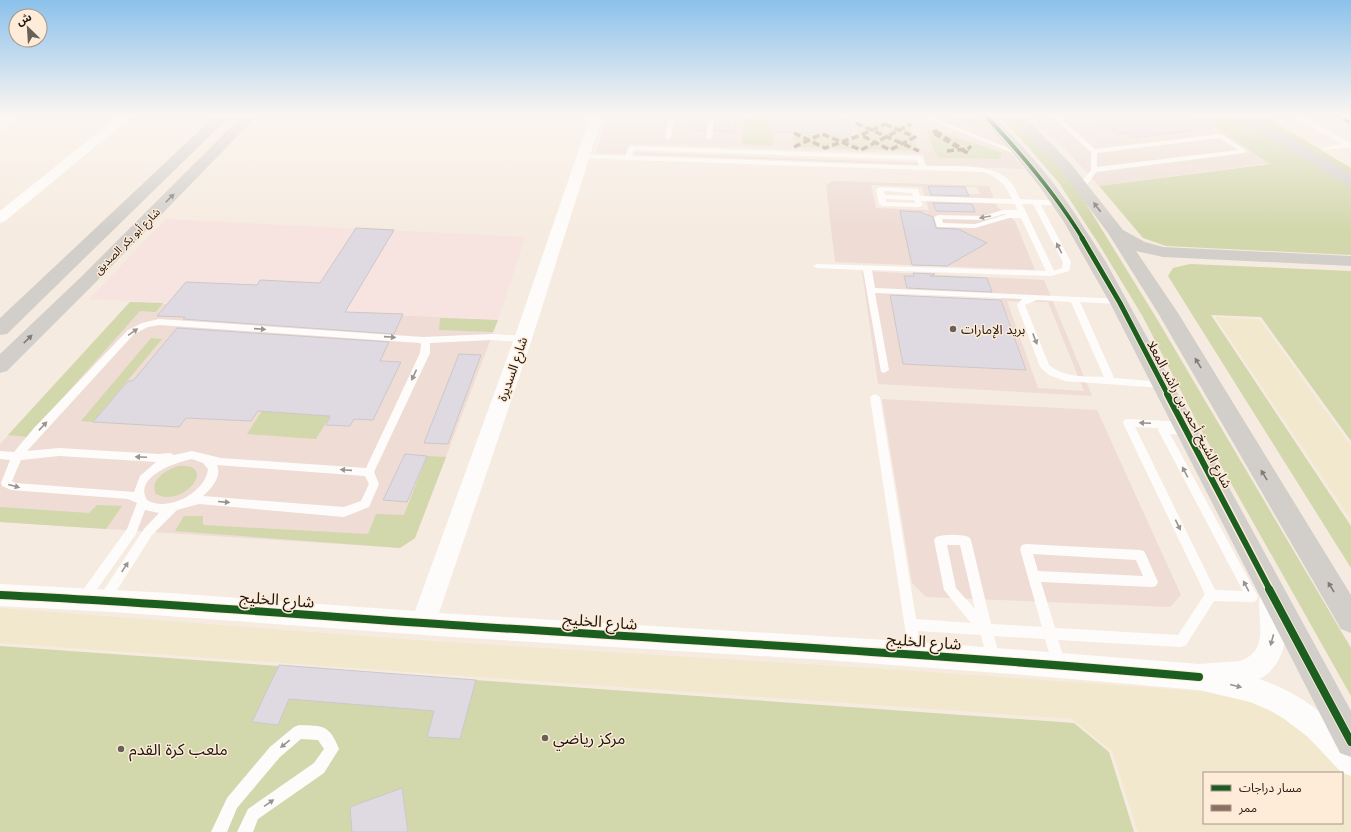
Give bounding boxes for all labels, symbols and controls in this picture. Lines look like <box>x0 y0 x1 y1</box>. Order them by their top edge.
north arrow <box>8 8 48 48</box>
text: ش <box>14 9 34 28</box>
one-way arrow <box>165 193 174 203</box>
one-way arrow <box>1093 202 1101 213</box>
street label: شارع أبو بكر الصديق <box>91 205 164 278</box>
one-way arrow <box>979 214 991 220</box>
one-way arrow <box>1056 242 1063 254</box>
place label: بريد الإمارات <box>961 321 1025 339</box>
marker: بريد الإمارات <box>948 324 958 334</box>
one-way arrow <box>254 325 266 332</box>
one-way arrow <box>127 329 138 336</box>
one-way arrow <box>23 334 33 344</box>
one-way arrow <box>384 334 396 341</box>
one-way arrow <box>1032 334 1038 346</box>
street label: شارع السديرة <box>494 335 533 404</box>
street label: شارع الشيخ أحمد بن راشد المعلا <box>1141 337 1236 492</box>
one-way arrow <box>1194 357 1201 369</box>
one-way arrow <box>411 370 417 381</box>
one-way arrow <box>1139 420 1151 427</box>
one-way arrow <box>38 421 48 431</box>
one-way arrow <box>135 454 147 461</box>
one-way arrow <box>1182 466 1188 477</box>
one-way arrow <box>340 467 352 474</box>
one-way arrow <box>1261 469 1268 481</box>
one-way arrow <box>8 483 20 489</box>
one-way arrow <box>218 499 230 505</box>
one-way arrow <box>1175 519 1181 531</box>
one-way arrow <box>121 562 129 572</box>
one-way arrow <box>1243 581 1249 592</box>
one-way arrow <box>1328 581 1335 593</box>
street label: شارع الخليج <box>239 586 315 615</box>
street label: شارع الخليج <box>562 608 638 637</box>
street label: شارع الخليج <box>886 628 962 657</box>
one-way arrow <box>1269 634 1275 647</box>
one-way arrow <box>1230 683 1243 689</box>
place label: مركز رياضي <box>553 728 625 751</box>
marker: مركز رياضي <box>540 733 550 743</box>
place label: ملعب كرة القدم <box>129 739 228 762</box>
one-way arrow <box>280 739 291 748</box>
marker: ملعب كرة القدم <box>116 744 126 754</box>
legend <box>1203 772 1343 824</box>
text: مسار دراجات <box>1239 780 1302 795</box>
one-way arrow <box>264 799 275 807</box>
text: ممر <box>1238 800 1257 815</box>

